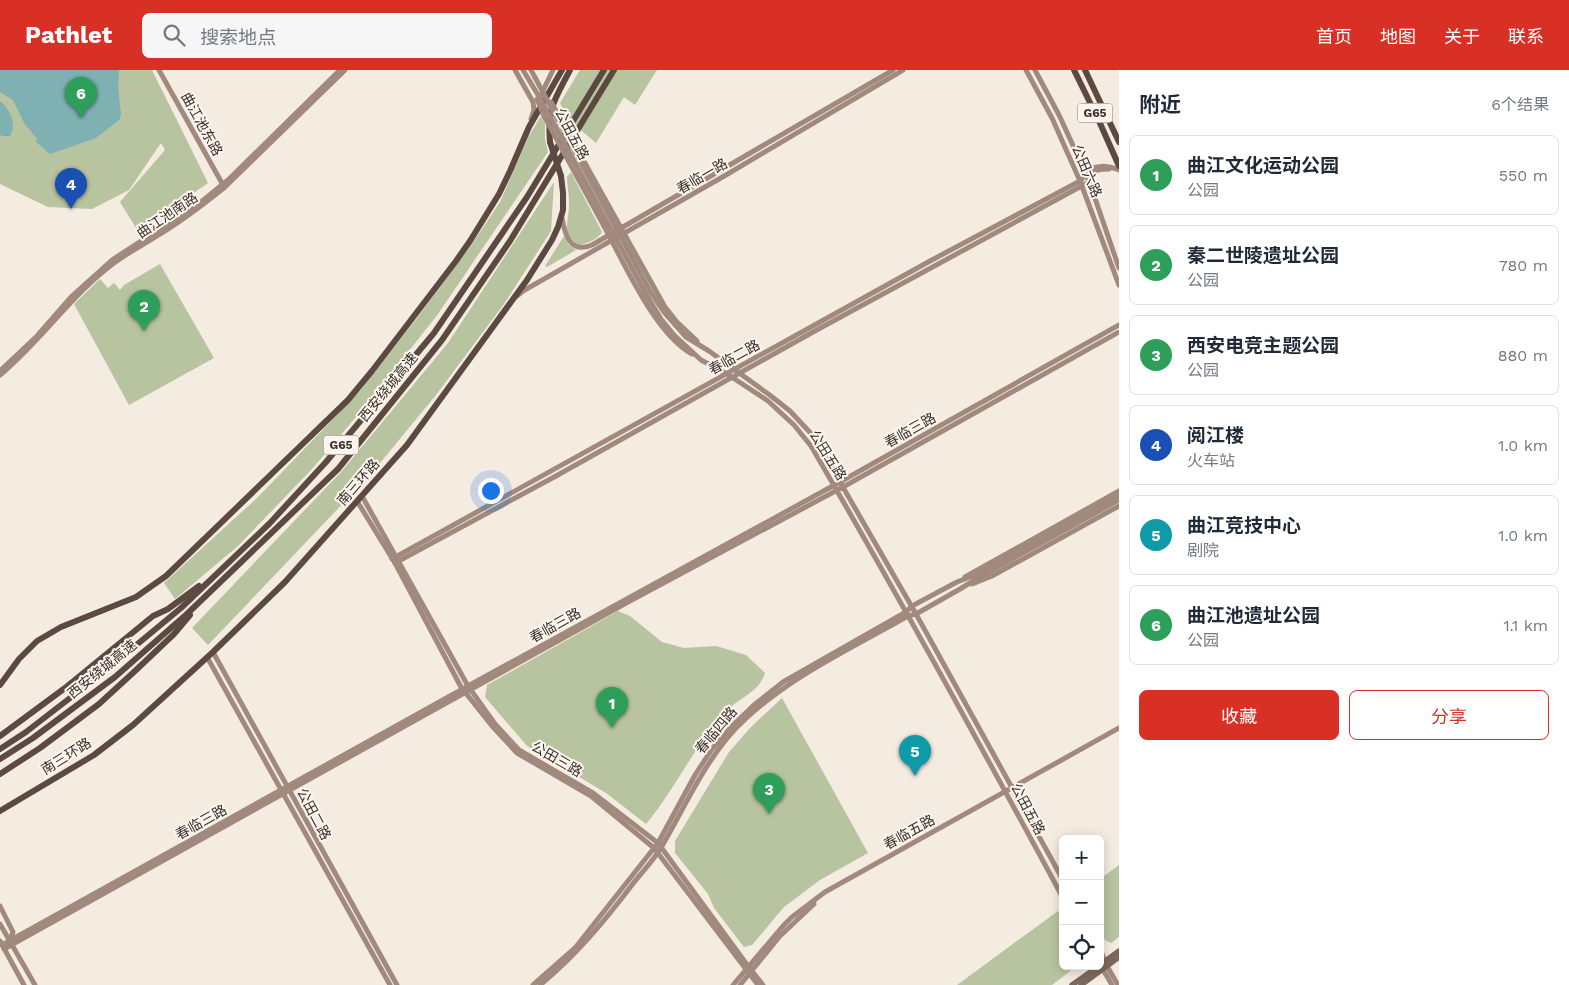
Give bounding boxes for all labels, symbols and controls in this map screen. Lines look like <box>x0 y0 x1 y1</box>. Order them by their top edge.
search box <box>142 13 492 58</box>
text: Pathlet <box>25 21 112 49</box>
icon: search <box>160 21 188 49</box>
text: 搜索地点 <box>200 26 276 49</box>
text: 首页 <box>1316 26 1352 47</box>
text: 地图 <box>1380 26 1416 47</box>
text: 关于 <box>1444 26 1480 47</box>
text: 联系 <box>1508 26 1544 47</box>
pin: 6 <box>65 77 97 118</box>
street label: 曲江池东路 <box>178 90 226 158</box>
text: 附近 <box>1139 92 1181 117</box>
text: 6个结果 <box>1491 95 1549 114</box>
road number: G65 <box>1078 104 1112 122</box>
street label: 公田五路 <box>552 106 592 162</box>
street label: 公田六路 <box>1069 142 1105 200</box>
text: 曲江文化运动公园 <box>1187 154 1339 177</box>
street label: 春临一路 <box>674 155 730 197</box>
text: 1 <box>1153 166 1159 185</box>
text: 550 m <box>1499 166 1548 185</box>
pin: 4 <box>55 168 87 209</box>
text: 公园 <box>1187 181 1219 200</box>
street label: 曲江池南路 <box>134 189 200 241</box>
text: 秦二世陵遗址公园 <box>1187 244 1339 267</box>
text: 2 <box>1151 256 1161 275</box>
text: 780 m <box>1499 256 1548 275</box>
text: 公园 <box>1187 271 1219 290</box>
pin: 2 <box>128 290 160 331</box>
text: 西安电竞主题公园 <box>1187 334 1339 357</box>
street label: 春临二路 <box>706 336 762 378</box>
text: 3 <box>1151 346 1161 365</box>
text: 880 m <box>1498 346 1548 365</box>
street label: 西安绕城高速 <box>355 349 421 425</box>
text: 公园 <box>1187 361 1219 380</box>
street label: 春临三路 <box>882 409 938 451</box>
text: 阅江楼 <box>1187 424 1244 447</box>
street label: 公田五路 <box>806 427 850 483</box>
road number: G65 <box>324 436 358 454</box>
text: 4 <box>1151 436 1161 455</box>
text: 1.0 km <box>1498 436 1548 455</box>
text: 火车站 <box>1187 451 1235 470</box>
street label: 南三环路 <box>334 456 382 508</box>
your location <box>478 478 504 504</box>
text: 曲江竞技中心 <box>1187 514 1301 537</box>
text: 5 <box>1151 526 1161 545</box>
text: 1.0 km <box>1498 526 1548 545</box>
text: 剧院 <box>1187 541 1219 560</box>
street label: 春临三路 <box>527 604 583 646</box>
text: 曲江池遗址公园 <box>1187 604 1320 627</box>
text: 6 <box>1151 616 1161 635</box>
text: 1.1 km <box>1503 616 1548 635</box>
text: 公园 <box>1187 631 1219 650</box>
street label: 西安绕城高速 <box>64 636 140 702</box>
pin: 1 <box>596 687 628 728</box>
button: 收藏 <box>1139 690 1339 740</box>
button: 分享 <box>1349 690 1549 740</box>
street label: 春临四路 <box>692 703 740 757</box>
street label: 南三环路 <box>38 734 94 778</box>
pin: 5 <box>899 735 931 776</box>
street label: 公田三路 <box>529 738 585 780</box>
pin: 3 <box>753 773 785 814</box>
street label: 公田五路 <box>1008 781 1048 837</box>
street label: 公田二路 <box>294 786 334 842</box>
street label: 春临三路 <box>173 801 229 843</box>
street label: 春临五路 <box>881 811 937 853</box>
map controls <box>1059 835 1104 970</box>
button: + <box>1059 835 1104 880</box>
button: − <box>1059 880 1104 925</box>
button: locate <box>1059 925 1104 970</box>

